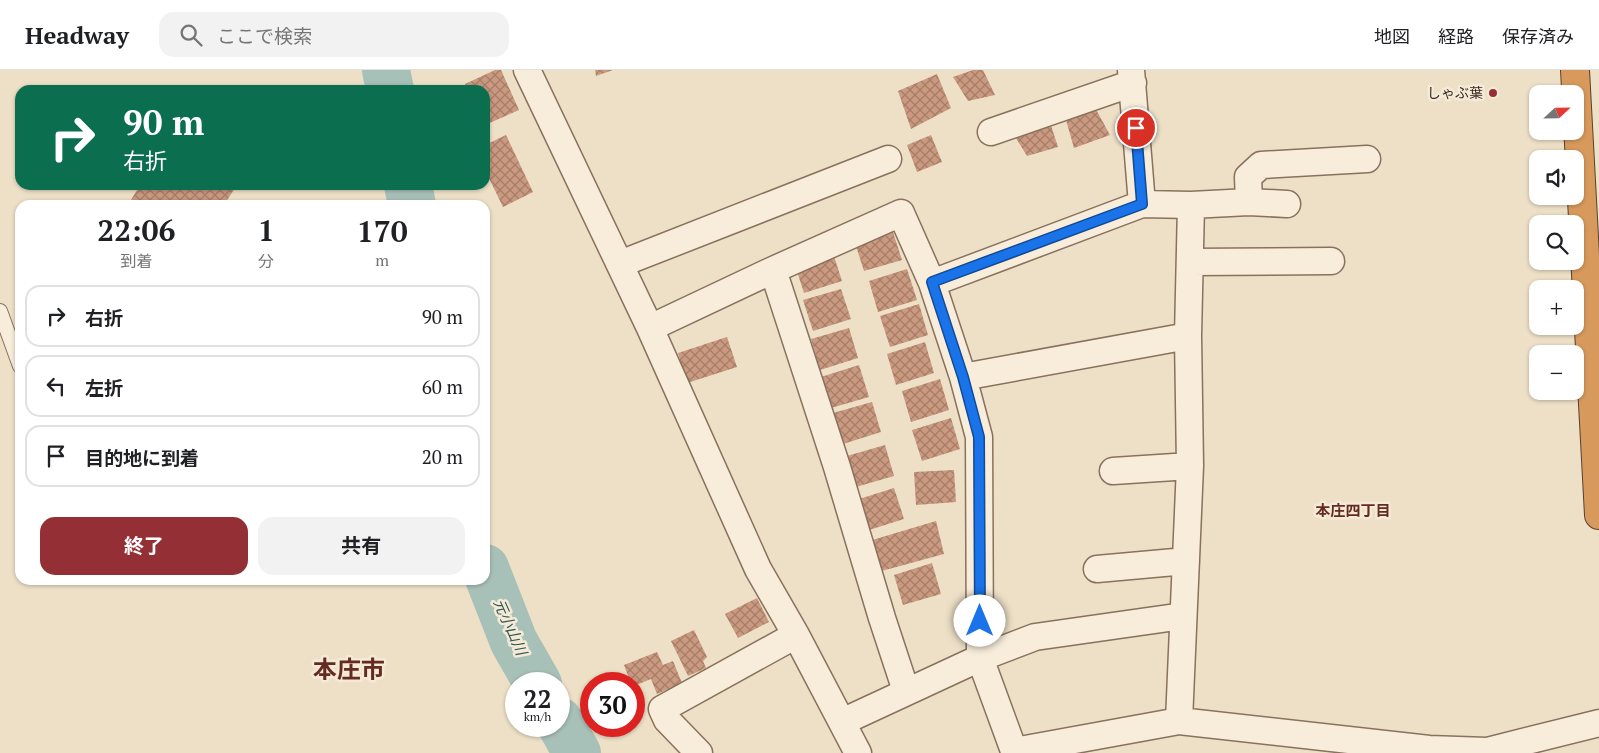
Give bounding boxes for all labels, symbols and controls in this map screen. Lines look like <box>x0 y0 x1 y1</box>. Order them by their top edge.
search box <box>159 12 509 57</box>
text: Headway <box>25 19 129 51</box>
icon: search <box>177 21 205 49</box>
text: ここで検索 <box>217 23 312 48</box>
text: 地図 <box>1374 24 1410 48</box>
text: 経路 <box>1438 24 1474 48</box>
text: 保存済み <box>1502 24 1574 48</box>
place label: しゃぶ葉 <box>1427 83 1483 102</box>
north arrow <box>1529 85 1584 140</box>
map controls <box>1529 85 1584 400</box>
marker: しゃぶ葉 <box>1487 87 1499 99</box>
text: 90 m <box>123 99 204 145</box>
icon: right <box>40 105 105 170</box>
pin <box>1115 107 1157 149</box>
icon: arrive <box>1122 114 1150 142</box>
text: 右折 <box>123 146 167 175</box>
button: sound <box>1529 150 1584 205</box>
text: 22:06 <box>97 210 175 250</box>
text: 1 <box>258 210 275 250</box>
text: 170 <box>357 211 408 251</box>
button: search <box>1529 215 1584 270</box>
text: m <box>375 249 389 271</box>
text: 到着 <box>120 250 152 272</box>
text: 分 <box>258 250 274 272</box>
button: + <box>1529 280 1584 335</box>
icon: right <box>42 302 70 330</box>
text: 90 m <box>422 304 463 329</box>
text: 右折 <box>85 305 123 330</box>
button: − <box>1529 345 1584 400</box>
icon: left <box>42 372 70 400</box>
text: 60 m <box>422 374 463 399</box>
text: 左折 <box>85 375 123 400</box>
icon: arrive <box>42 442 70 470</box>
text: 20 m <box>422 444 463 469</box>
text: 目的地に到着 <box>85 445 199 470</box>
district label: 本庄四丁目 <box>1315 500 1391 520</box>
button: 終了 <box>40 517 248 575</box>
button: 共有 <box>258 517 465 575</box>
position arrow <box>953 594 1005 646</box>
water label: 元小山川 <box>490 595 533 660</box>
district label: 本庄市 <box>313 653 385 685</box>
speed limit sign: 30 <box>580 672 645 737</box>
text: 22 <box>523 682 552 715</box>
text: km/h <box>524 709 551 724</box>

